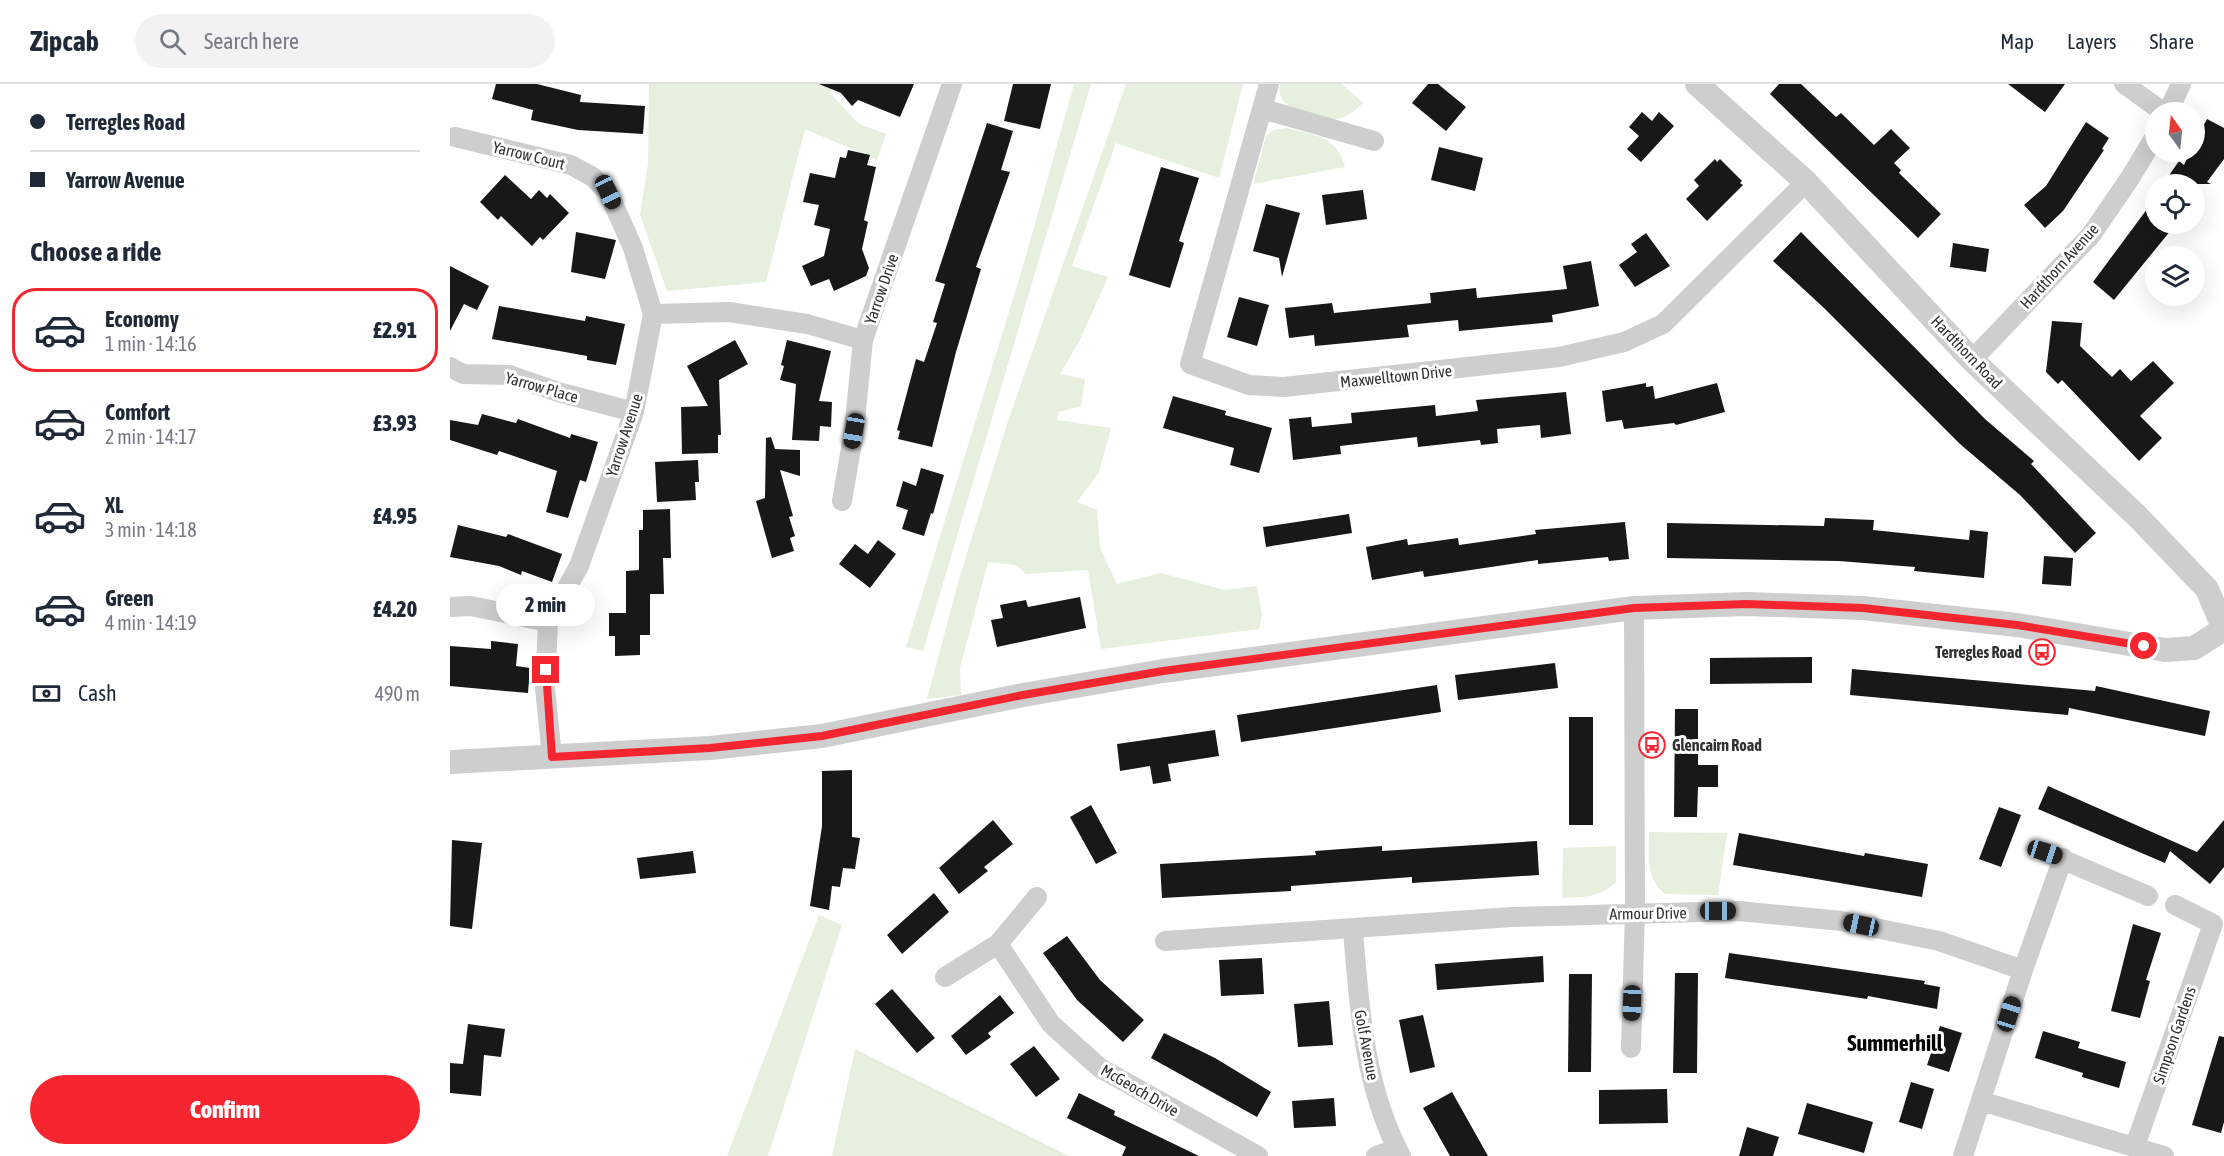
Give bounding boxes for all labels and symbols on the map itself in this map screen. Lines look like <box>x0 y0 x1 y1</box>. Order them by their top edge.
north arrow <box>2145 102 2205 162</box>
street label: Yarrow Court <box>491 137 567 173</box>
car <box>592 172 624 212</box>
street label: Hardthorn Avenue <box>2016 220 2102 312</box>
street label: Yarrow Drive <box>861 251 901 327</box>
street label: Hardthorn Road <box>1928 312 2006 392</box>
street label: Maxwelltown Drive <box>1339 361 1453 391</box>
street label: Yarrow Place <box>504 368 580 406</box>
street label: Yarrow Avenue <box>602 391 646 479</box>
car <box>842 412 866 450</box>
callout: 2 min <box>496 583 596 625</box>
route start <box>2130 632 2157 659</box>
bus stop icon: Terregles Road <box>2027 637 2057 667</box>
place label: Terregles Road <box>1935 643 2022 661</box>
route end <box>532 656 559 683</box>
bus stop icon: Glencairn Road <box>1637 730 1667 760</box>
place label: Glencairn Road <box>1672 736 1762 754</box>
car <box>2025 838 2065 866</box>
car <box>1700 902 1736 920</box>
street label: Armour Drive <box>1609 903 1687 923</box>
car <box>1842 912 1880 938</box>
street label: Simpson Gardens <box>2149 984 2200 1086</box>
car <box>1622 985 1642 1021</box>
car <box>1995 994 2023 1034</box>
street label: Golf Avenue <box>1351 1008 1383 1082</box>
district label: Summerhill <box>1847 1030 1944 1056</box>
street label: McGeoch Drive <box>1098 1061 1182 1119</box>

